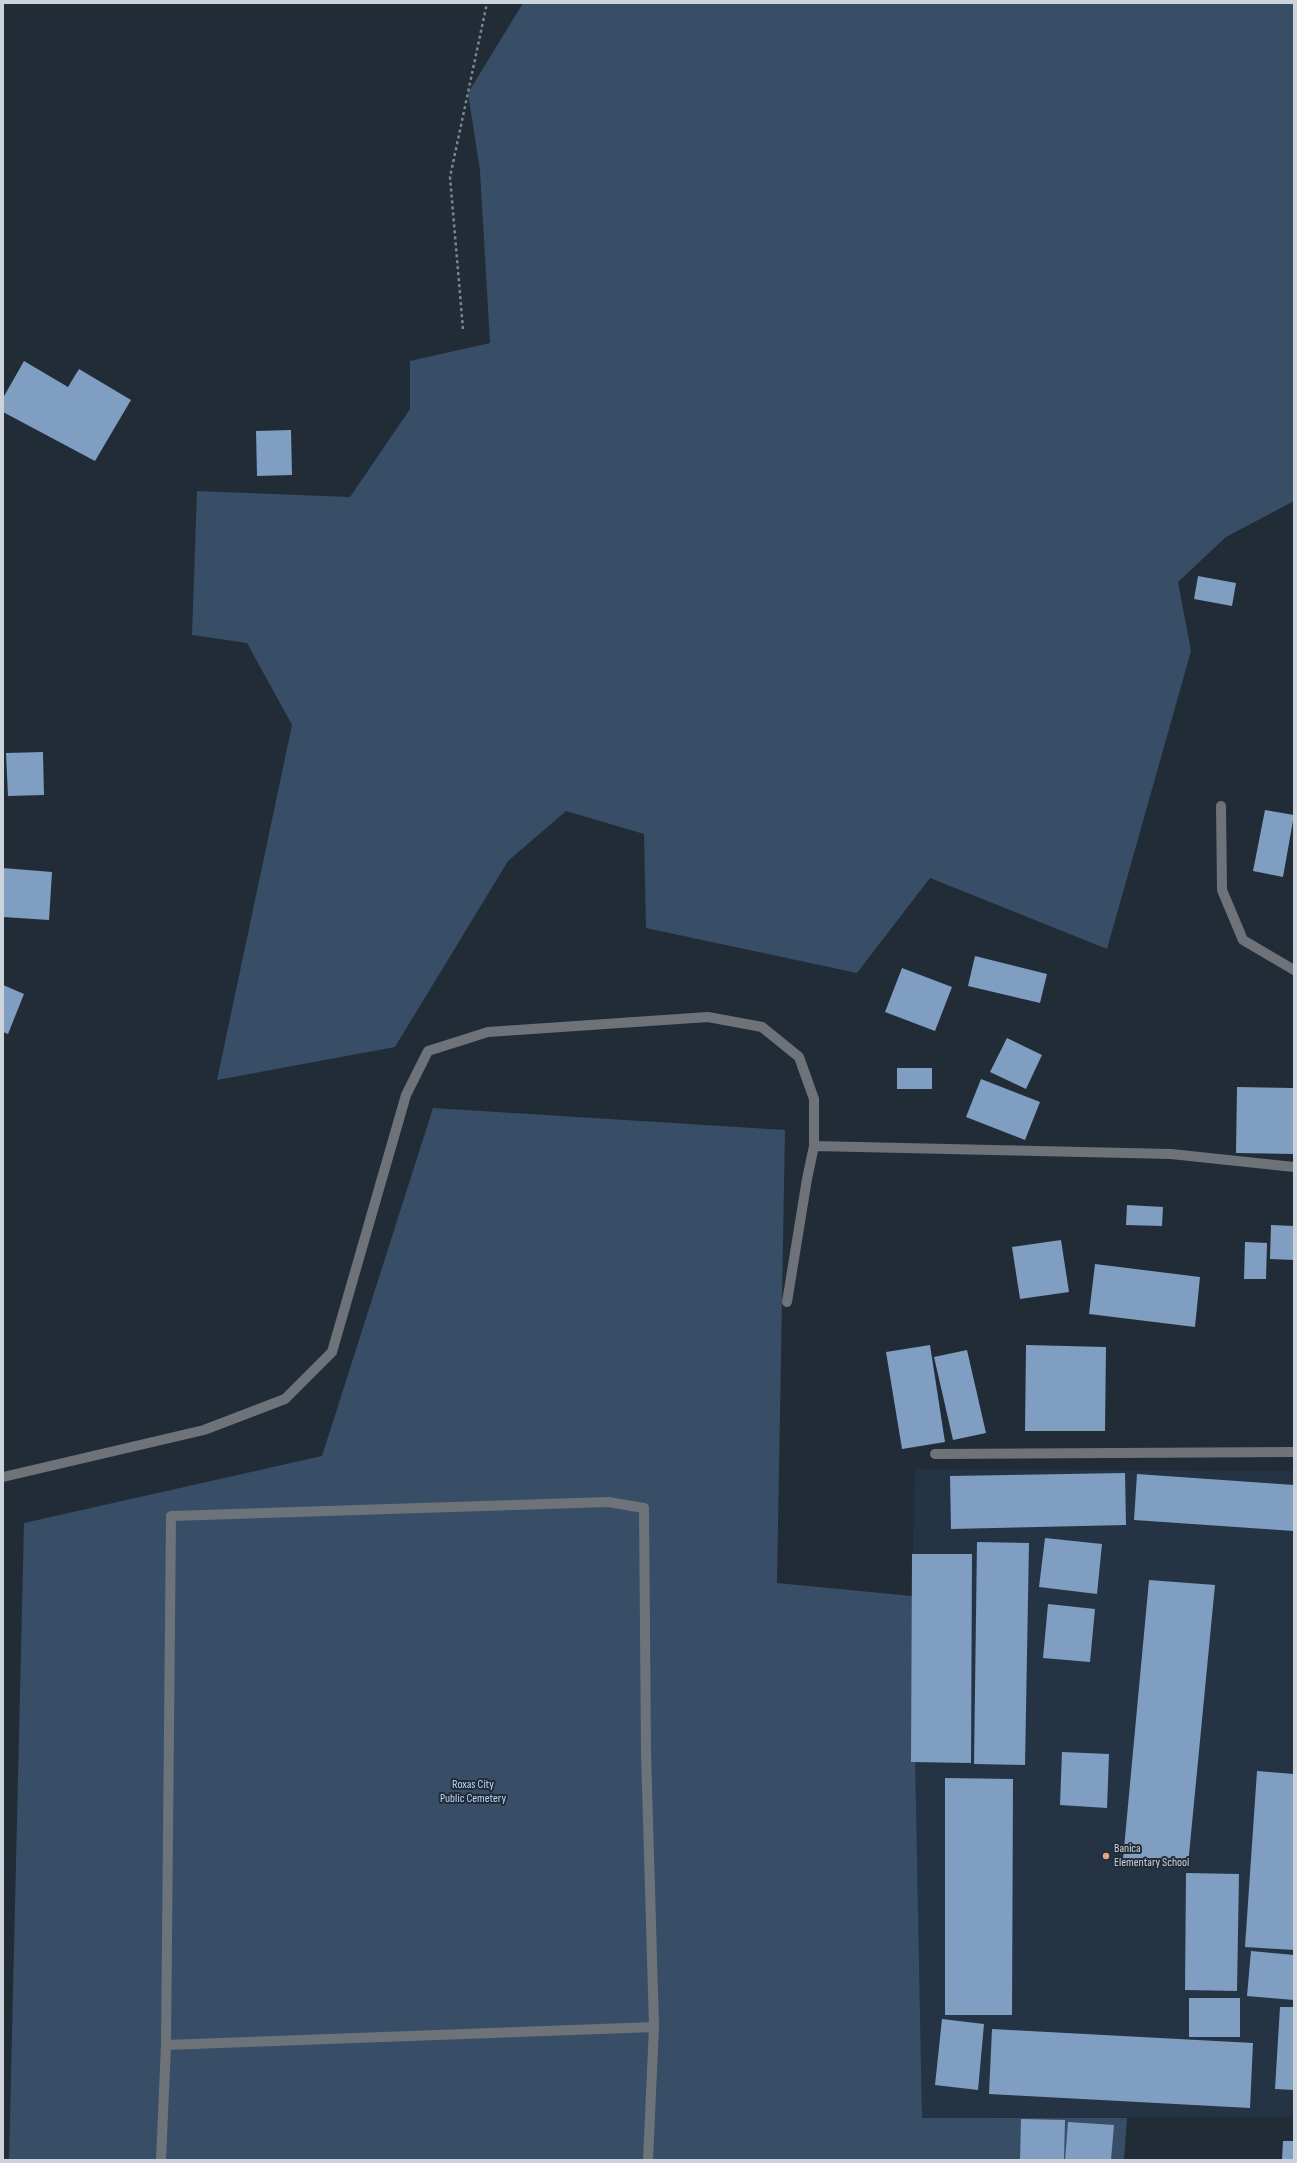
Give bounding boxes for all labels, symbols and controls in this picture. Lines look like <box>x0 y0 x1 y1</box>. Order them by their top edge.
park label: Roxas City Public Cemetery <box>440 1778 506 1806</box>
place label: Banica Elementary School <box>1114 1842 1189 1870</box>
marker: Banica Elementary School <box>1101 1851 1111 1861</box>

